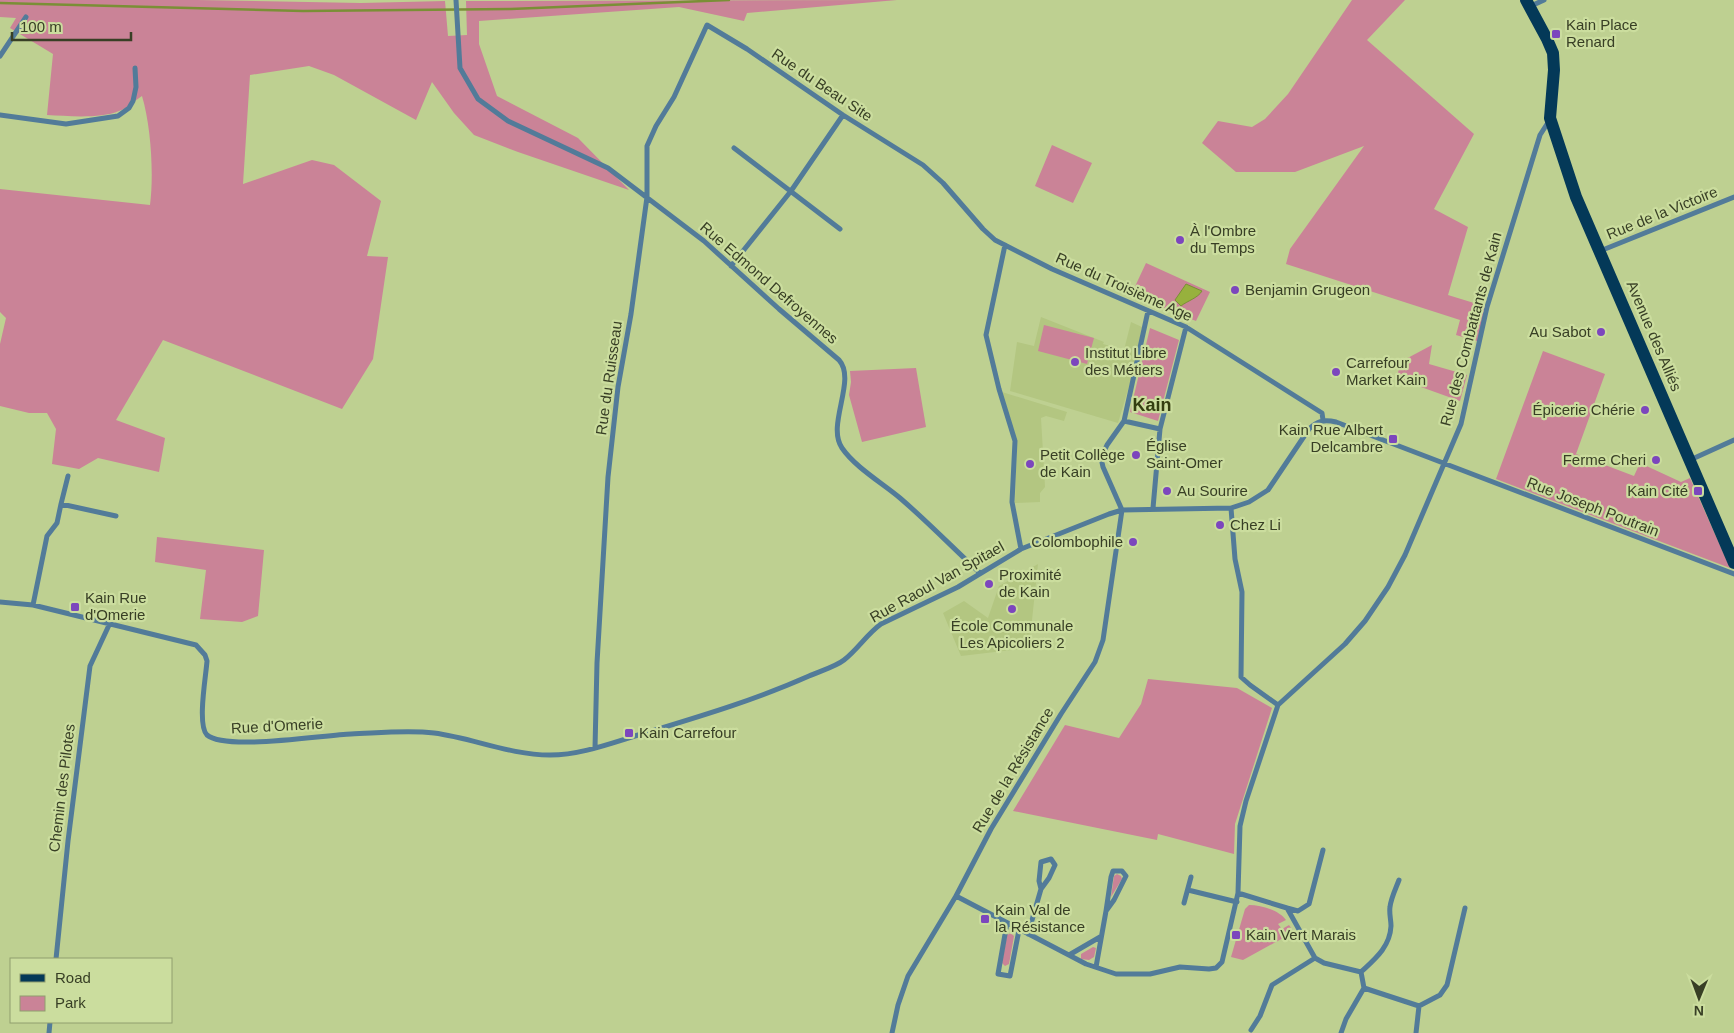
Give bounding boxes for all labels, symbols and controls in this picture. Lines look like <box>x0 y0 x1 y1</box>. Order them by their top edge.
scale bar <box>12 10 131 42</box>
place label: Kain Place Renard <box>1566 16 1638 50</box>
text: 100 m <box>20 18 62 35</box>
marker: Kain Place Renard <box>1550 28 1562 40</box>
street label: Rue du Beau Site <box>769 45 876 125</box>
street label: Rue de la Victoire <box>1604 183 1720 243</box>
street label: Rue Edmond Defroyennes <box>697 218 842 347</box>
place label: À l'Ombre du Temps <box>1190 222 1256 256</box>
street label: Rue des Combattants de Kain <box>1436 230 1505 428</box>
marker: À l'Ombre du Temps <box>1174 234 1186 246</box>
street label: Rue du Troisième Age <box>1053 249 1195 324</box>
street label: Avenue des Alliés <box>1624 278 1685 394</box>
place label: Benjamin Grugeon <box>1245 281 1370 298</box>
marker: Benjamin Grugeon <box>1229 284 1241 296</box>
street label: Rue du Ruisseau <box>592 320 625 436</box>
place label: Au Sabot <box>1529 323 1592 340</box>
marker: Au Sabot <box>1595 326 1607 338</box>
place label: Institut Libre des Métiers <box>1085 344 1167 378</box>
place label: Carrefour Market Kain <box>1346 354 1426 388</box>
marker: Institut Libre des Métiers <box>1069 356 1081 368</box>
marker: Carrefour Market Kain <box>1330 366 1342 378</box>
district label: Kain <box>1132 395 1172 415</box>
place label: Épicerie Chérie <box>1532 401 1635 418</box>
marker: Épicerie Chérie <box>1639 404 1651 416</box>
place label: Kain Rue Albert Delcambre <box>1279 421 1384 455</box>
marker: Kain Rue Albert Delcambre <box>1387 433 1399 445</box>
place label: Église Saint-Omer <box>1146 437 1223 471</box>
place label: Petit Collège de Kain <box>1040 446 1125 480</box>
marker: Église Saint-Omer <box>1130 449 1142 461</box>
place label: Ferme Cheri <box>1563 451 1646 468</box>
marker: Ferme Cheri <box>1650 454 1662 466</box>
marker: Petit Collège de Kain <box>1024 458 1036 470</box>
street label: Rue Joseph Poutrain <box>1525 473 1662 540</box>
place label: Au Sourire <box>1177 482 1248 499</box>
place label: Kain Cité <box>1627 482 1688 499</box>
marker: Au Sourire <box>1161 485 1173 497</box>
marker: Kain Cité <box>1692 485 1704 497</box>
place label: Chez Li <box>1230 516 1281 533</box>
marker: Chez Li <box>1214 519 1226 531</box>
place label: Colombophile <box>1031 533 1123 550</box>
marker: Colombophile <box>1127 536 1139 548</box>
street label: Rue Raoul Van Spitael <box>867 538 1007 626</box>
place label: Proximité de Kain <box>999 566 1062 600</box>
marker: Proximité de Kain <box>983 578 995 590</box>
place label: Kain Rue d'Omerie <box>85 589 147 623</box>
marker: Kain Rue d'Omerie <box>69 601 81 613</box>
marker: École Communale Les Apicoliers 2 <box>1006 603 1018 615</box>
place label: École Communale Les Apicoliers 2 <box>951 617 1073 651</box>
street label: Rue de la Résistance <box>969 704 1057 835</box>
street label: Rue d'Omerie <box>231 715 323 736</box>
street label: Chemin des Pilotes <box>45 723 78 853</box>
place label: Kain Carrefour <box>639 724 737 741</box>
marker: Kain Carrefour <box>623 727 635 739</box>
place label: Kain Val de la Résistance <box>995 901 1085 935</box>
marker: Kain Val de la Résistance <box>979 913 991 925</box>
place label: Kain Vert Marais <box>1246 926 1356 943</box>
marker: Kain Vert Marais <box>1230 929 1242 941</box>
legend <box>10 958 172 1023</box>
text: Road <box>55 969 91 986</box>
north arrow <box>1674 973 1724 1023</box>
text: Park <box>55 994 86 1011</box>
text: N <box>1694 1003 1704 1019</box>

